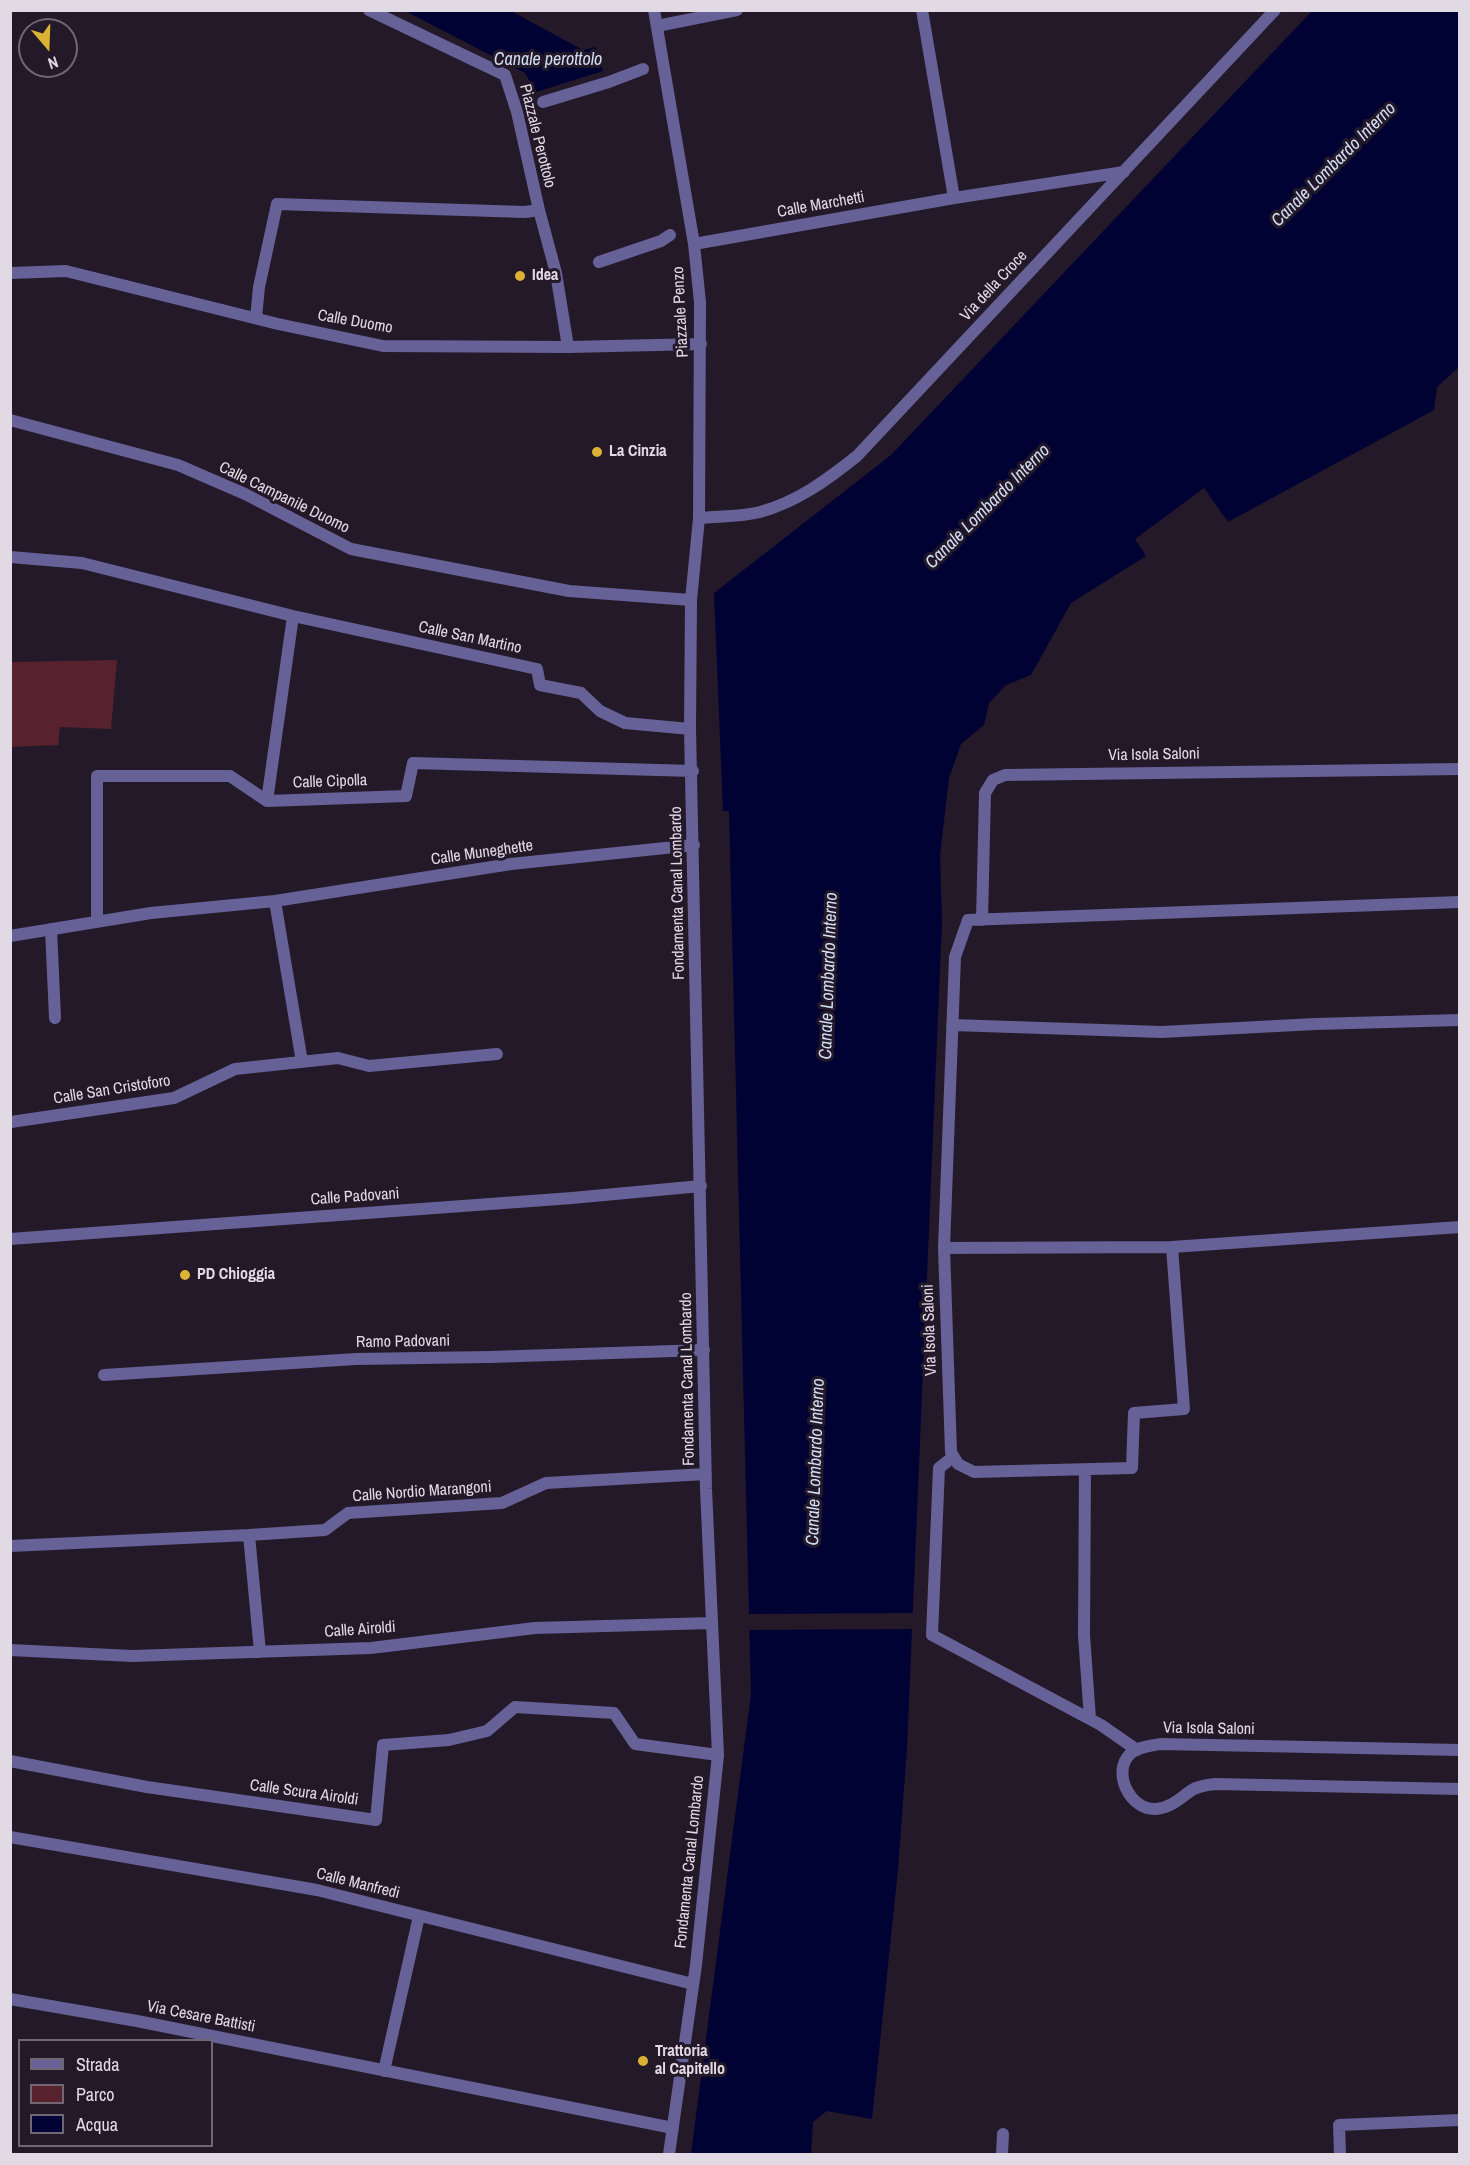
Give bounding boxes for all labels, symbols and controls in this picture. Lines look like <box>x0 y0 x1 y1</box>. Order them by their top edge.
north arrow <box>18 18 78 78</box>
water label: Canale perottolo <box>494 49 602 71</box>
text: N <box>45 51 61 75</box>
street label: Piazzale Perottolo <box>515 82 559 190</box>
water label: Canale Lombardo Interno <box>1267 98 1401 232</box>
street label: Calle Marchetti <box>776 188 866 222</box>
street label: Via della Croce <box>956 247 1032 325</box>
place label: Idea <box>532 266 558 286</box>
street label: Piazzale Penzo <box>669 266 693 358</box>
marker: Idea <box>513 269 527 283</box>
street label: Calle Duomo <box>316 306 394 338</box>
water label: Canale Lombardo Interno <box>921 440 1055 574</box>
place label: La Cinzia <box>609 442 667 462</box>
marker: La Cinzia <box>590 445 604 459</box>
street label: Calle Campanile Duomo <box>216 458 352 538</box>
street label: Calle San Martino <box>417 618 523 658</box>
street label: Via Isola Saloni <box>1108 745 1200 765</box>
street label: Calle Cipolla <box>293 771 367 793</box>
street label: Fondamenta Canal Lombardo <box>667 806 689 980</box>
street label: Calle Muneghette <box>430 836 534 870</box>
water label: Canale Lombardo Interno <box>815 892 843 1060</box>
street label: Calle San Cristoforo <box>52 1071 172 1109</box>
street label: Calle Padovani <box>310 1184 400 1210</box>
place label: PD Chioggia <box>197 1265 275 1285</box>
marker: PD Chioggia <box>178 1268 192 1282</box>
street label: Via Isola Saloni <box>919 1284 941 1376</box>
street label: Fondamenta Canal Lombardo <box>677 1292 699 1466</box>
street label: Ramo Padovani <box>356 1332 450 1352</box>
water label: Canale Lombardo Interno <box>802 1378 830 1546</box>
street label: Calle Nordio Marangoni <box>352 1478 492 1506</box>
street label: Calle Airoldi <box>324 1618 396 1642</box>
street label: Via Isola Saloni <box>1163 1719 1255 1739</box>
street label: Fondamenta Canal Lombardo <box>671 1775 709 1949</box>
street label: Calle Scura Airoldi <box>249 1776 359 1810</box>
street label: Calle Manfredi <box>314 1864 402 1904</box>
street label: Via Cesare Battisti <box>145 1997 257 2037</box>
legend <box>18 2039 213 2147</box>
place label: Trattoria al Capitello <box>655 2042 725 2080</box>
text: Strada <box>76 2052 120 2077</box>
marker: Trattoria al Capitello <box>636 2054 650 2068</box>
text: Parco <box>76 2082 115 2107</box>
text: Acqua <box>76 2112 118 2137</box>

